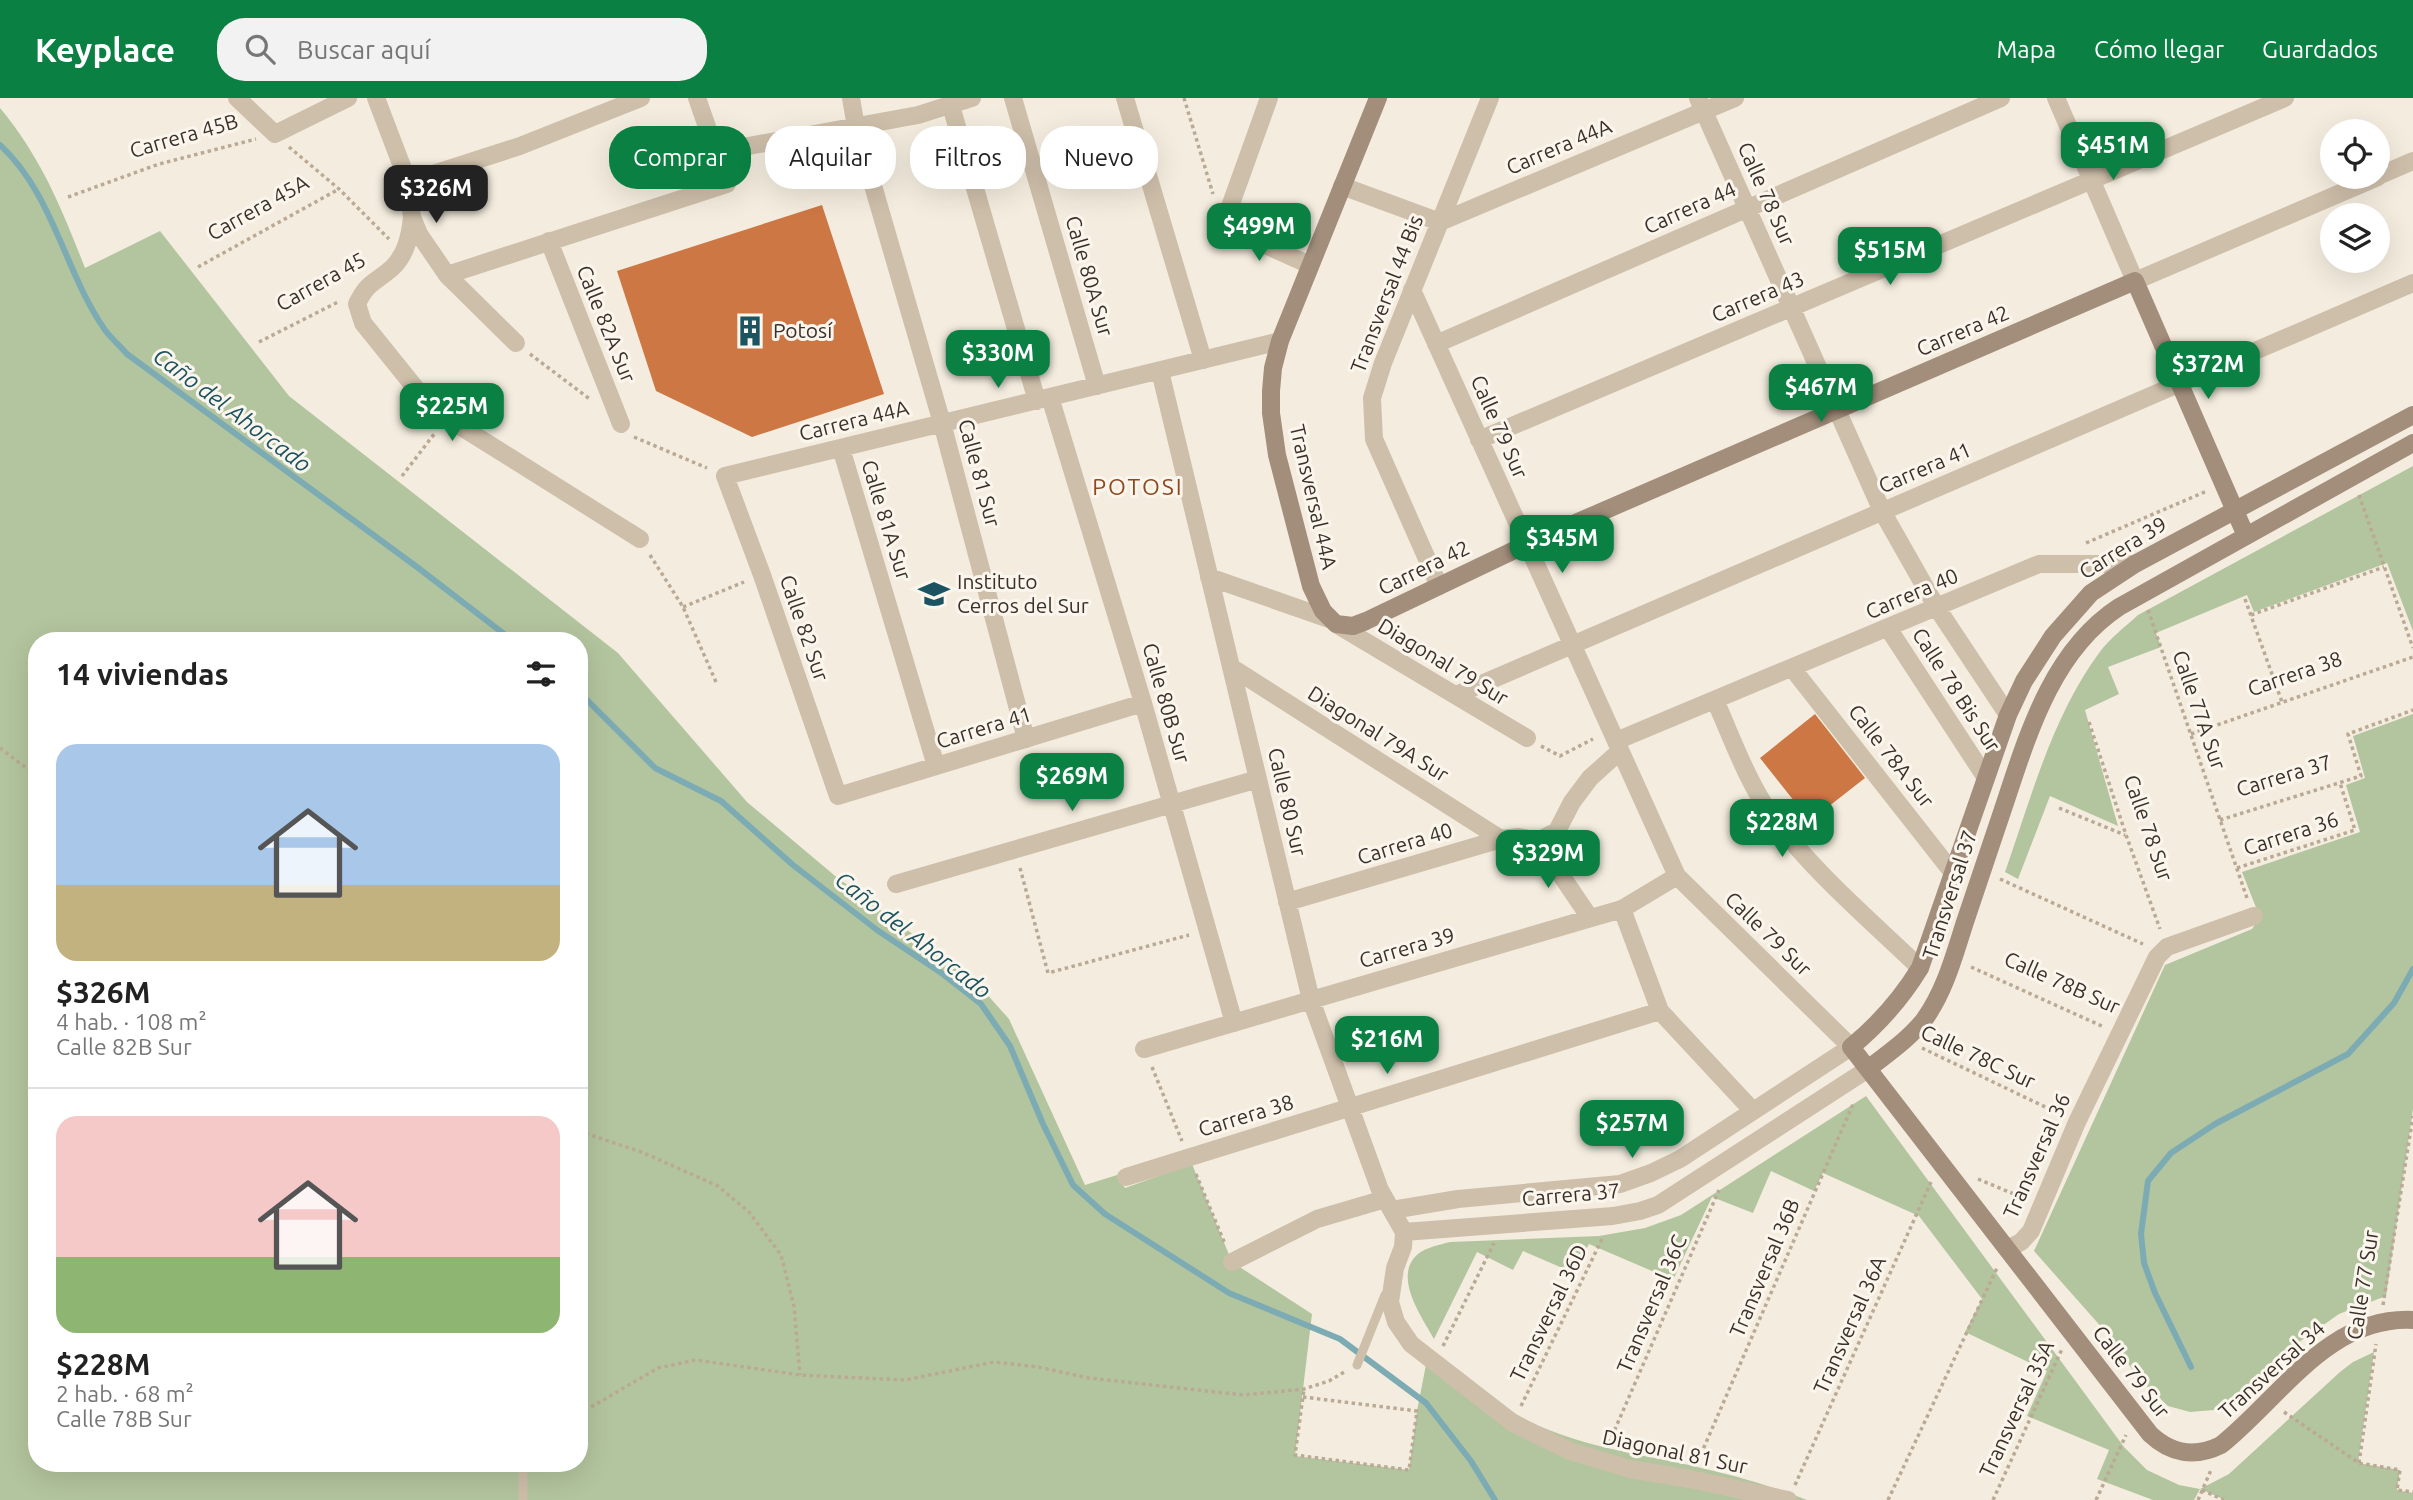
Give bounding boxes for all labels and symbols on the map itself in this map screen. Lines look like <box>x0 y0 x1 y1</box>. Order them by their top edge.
street label: Carrera 45B <box>127 108 241 162</box>
street label: Carrera 44A <box>1502 113 1615 179</box>
pin: $451M <box>2064 122 2162 182</box>
street label: Calle 78 Sur <box>1733 138 1800 249</box>
pin: $326M <box>387 166 485 225</box>
street label: Carrera 45A <box>203 169 313 245</box>
street label: Carrera 44 <box>1640 176 1739 238</box>
pin: $499M <box>1210 204 1308 263</box>
street label: Transversal 44 Bis <box>1345 211 1427 376</box>
street label: Calle 80A Sur <box>1061 213 1119 339</box>
pin: $515M <box>1841 228 1939 287</box>
street label: Carrera 45 <box>272 247 369 315</box>
street label: Calle 82A Sur <box>573 262 641 386</box>
street label: Carrera 43 <box>1708 266 1808 326</box>
street label: Carrera 42 <box>1913 300 2013 360</box>
building icon: Potosí <box>733 314 767 348</box>
place label: Potosí <box>773 318 833 342</box>
pin: $330M <box>949 330 1047 390</box>
water label: Caño del Ahorcado <box>149 342 316 477</box>
pin: $372M <box>2159 342 2257 401</box>
pin: $467M <box>1772 364 1870 424</box>
street label: Calle 79 Sur <box>1466 371 1533 482</box>
pin: $225M <box>403 384 501 443</box>
street label: Carrera 44A <box>796 395 911 445</box>
street label: Calle 81 Sur <box>954 416 1006 529</box>
street label: Transversal 44A <box>1286 422 1342 572</box>
street label: Carrera 41 <box>1875 437 1975 497</box>
street label: Calle 81A Sur <box>857 457 917 583</box>
district label: POTOSI <box>1092 474 1184 499</box>
street label: Carrera 39 <box>2074 511 2171 583</box>
pin: $345M <box>1513 516 1611 575</box>
street label: Carrera 42 <box>1374 535 1473 599</box>
street label: Carrera 40 <box>1862 563 1962 623</box>
place label: Instituto Cerros del Sur <box>957 569 1089 617</box>
street label: Calle 82 Sur <box>776 572 834 684</box>
school or university icon: Instituto Cerros del Sur <box>917 577 951 611</box>
street label: Diagonal 79 Sur <box>1374 613 1513 709</box>
street label: Calle 78 Bis Sur <box>1908 623 2006 756</box>
street label: Calle 80B Sur <box>1138 640 1196 766</box>
street label: Carrera 38 <box>2244 646 2345 700</box>
street label: Calle 77A Sur <box>2168 647 2232 772</box>
street label: Diagonal 79A Sur <box>1304 680 1453 786</box>
street label: Calle 78A Sur <box>1844 699 1939 812</box>
street label: Carrera 41 <box>933 701 1034 753</box>
street label: Calle 80 Sur <box>1264 745 1312 858</box>
street label: Carrera 37 <box>2233 749 2334 801</box>
pin: $269M <box>1023 754 1121 813</box>
street label: Calle 78 Sur <box>2120 772 2178 884</box>
pin: $228M <box>1733 800 1831 859</box>
street label: Carrera 36 <box>2240 806 2341 860</box>
street label: Carrera 40 <box>1354 817 1455 869</box>
street label: Transversal 37 <box>1917 827 1981 962</box>
pin: $329M <box>1499 830 1597 890</box>
water label: Caño del Ahorcado <box>831 866 996 1003</box>
street label: Calle 79 Sur <box>1721 886 1817 980</box>
street label: Carrera 39 <box>1356 922 1457 972</box>
street label: Calle 78B Sur <box>2001 946 2124 1018</box>
pin: $216M <box>1338 1016 1436 1076</box>
street label: Calle 78C Sur <box>1917 1019 2039 1093</box>
street label: Carrera 38 <box>1195 1089 1296 1141</box>
street label: Transversal 36 <box>1998 1089 2074 1222</box>
pin: $257M <box>1583 1100 1681 1160</box>
street label: Carrera 37 <box>1521 1178 1621 1210</box>
street label: Transversal 36B <box>1724 1195 1804 1340</box>
street label: Calle 77 Sur <box>2342 1228 2383 1341</box>
street label: Transversal 36C <box>1611 1231 1691 1376</box>
street label: Transversal 36D <box>1505 1240 1592 1385</box>
street label: Transversal 36A <box>1808 1252 1890 1397</box>
street label: Transversal 34 <box>2213 1315 2329 1423</box>
street label: Calle 79 Sur <box>2088 1320 2175 1422</box>
street label: Transversal 35A <box>1974 1336 2058 1481</box>
street label: Diagonal 81 Sur <box>1601 1424 1750 1478</box>

